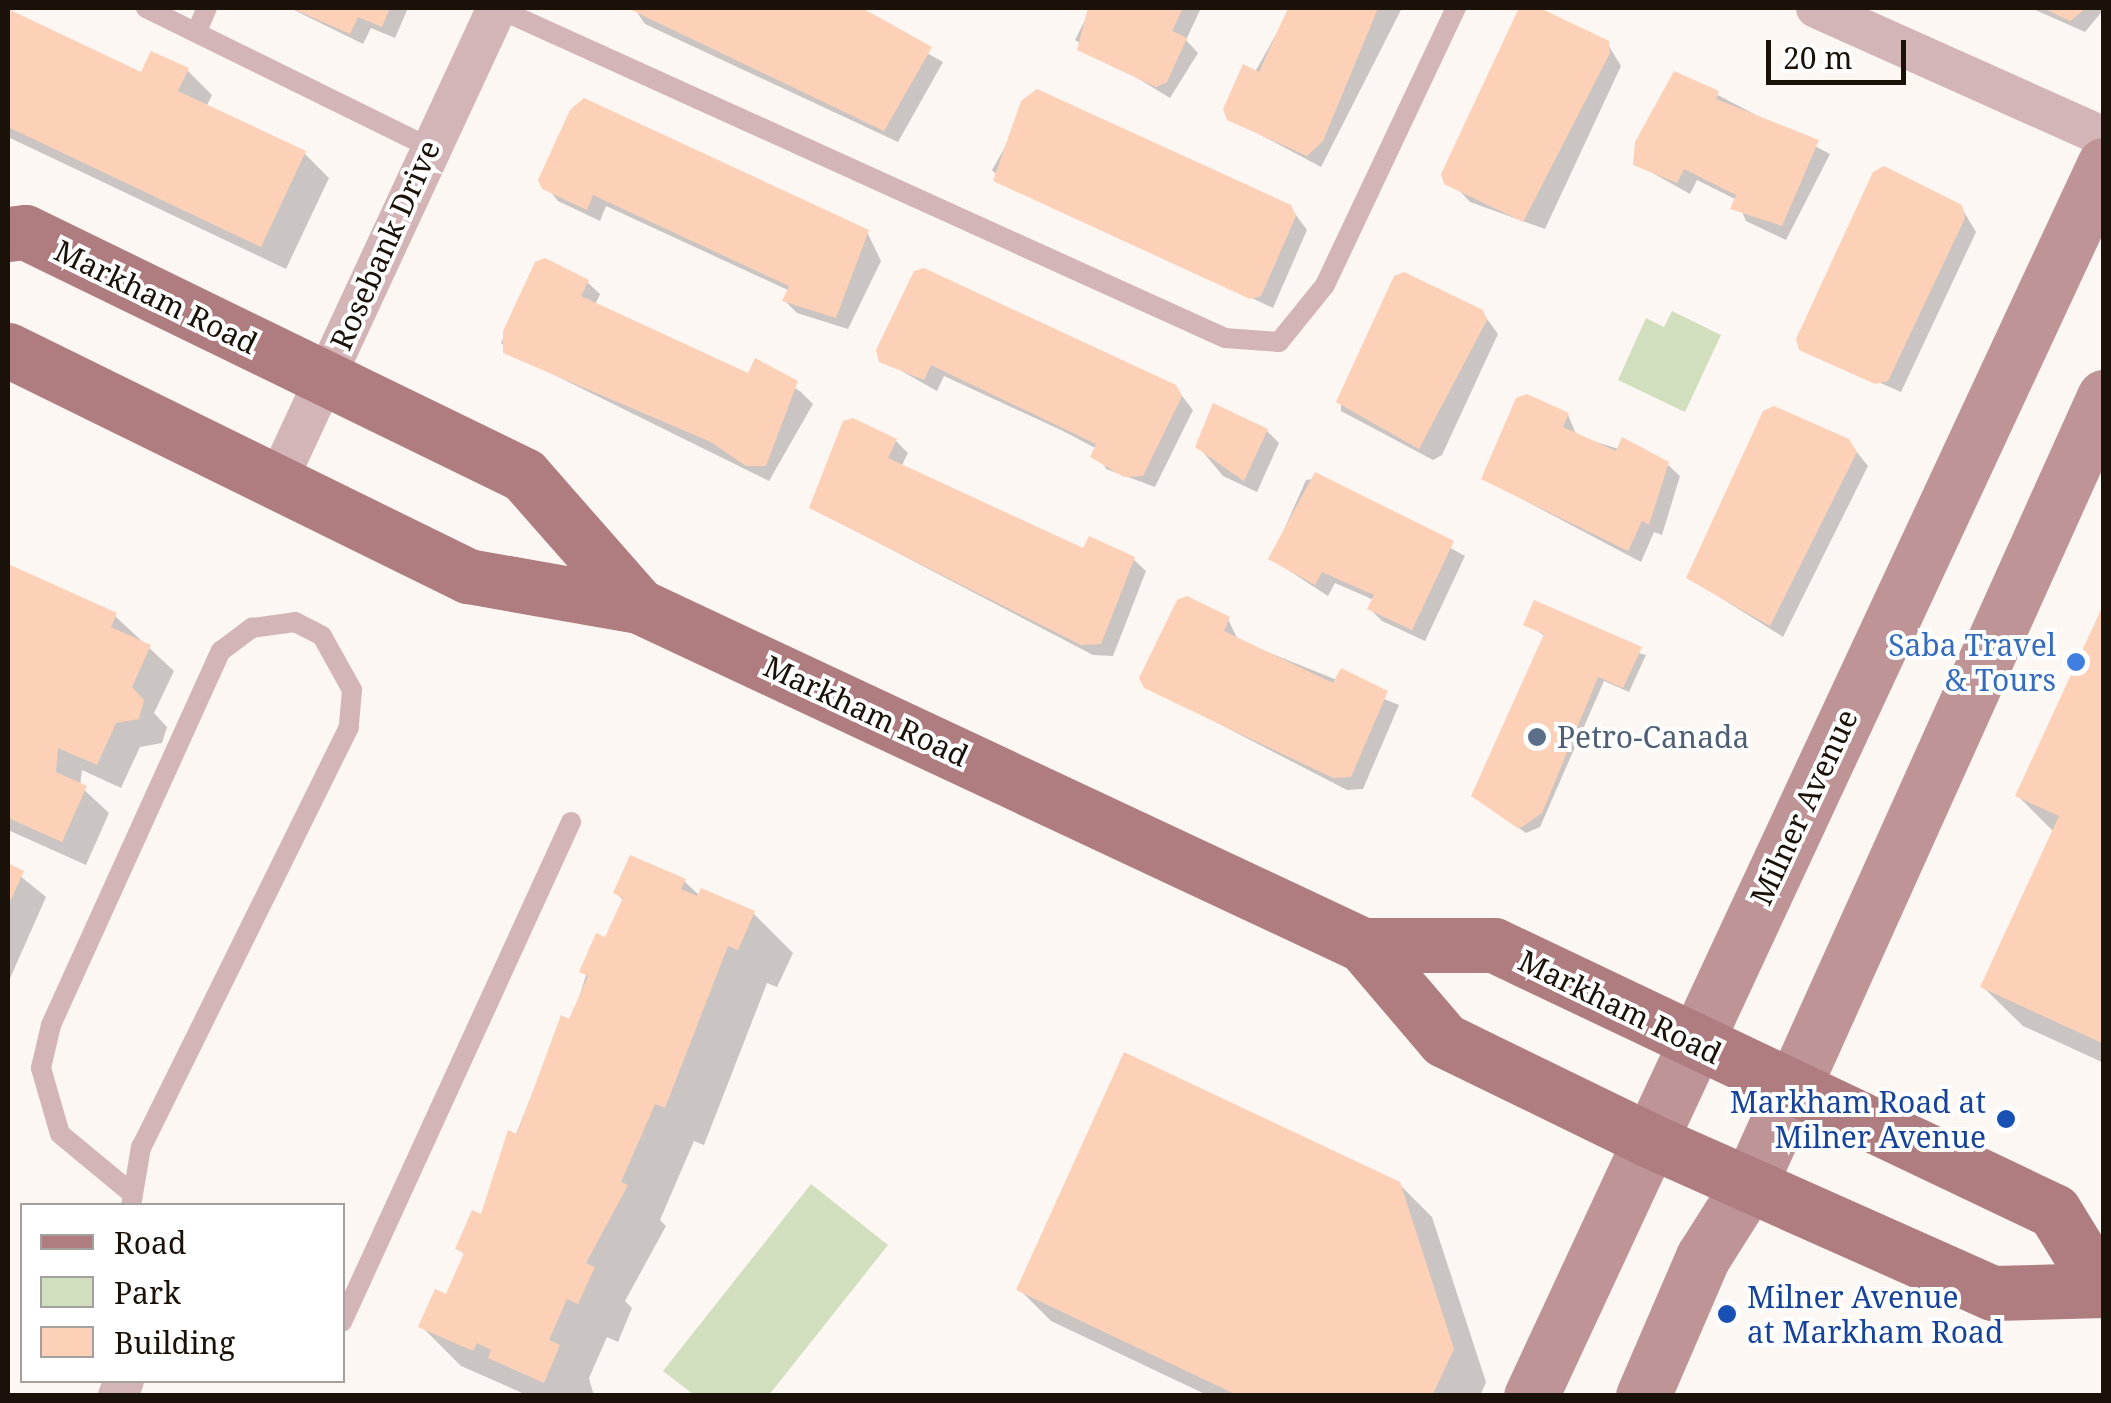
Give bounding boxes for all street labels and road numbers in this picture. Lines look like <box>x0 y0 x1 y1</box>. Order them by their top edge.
street label: Rosebank Drive <box>323 135 447 355</box>
street label: Markham Road <box>49 232 263 362</box>
street label: Markham Road <box>758 648 974 774</box>
street label: Milner Avenue <box>1743 704 1865 910</box>
street label: Markham Road <box>1513 942 1727 1072</box>

